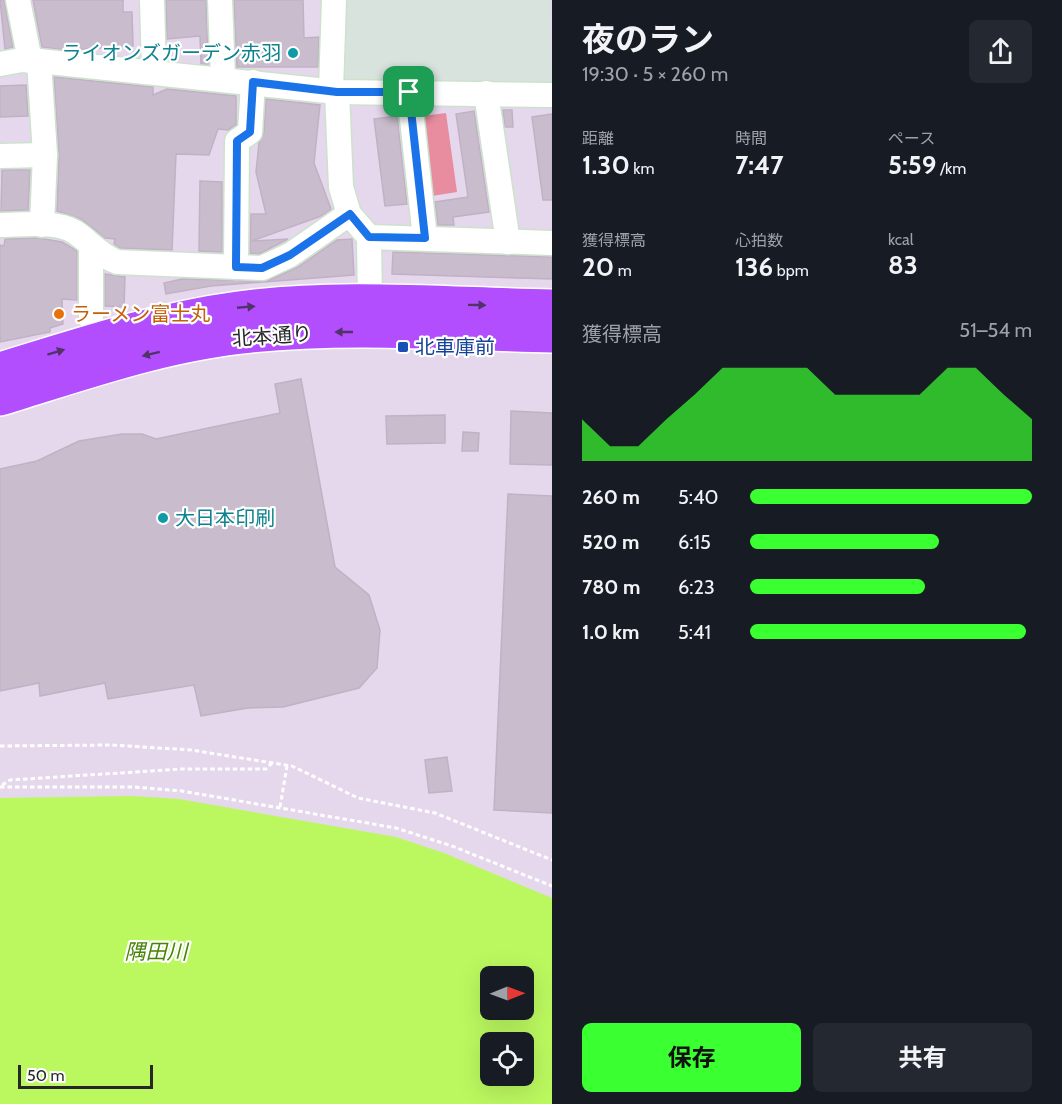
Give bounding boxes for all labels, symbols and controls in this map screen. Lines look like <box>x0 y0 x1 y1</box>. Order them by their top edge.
text: 夜のラン <box>582 19 714 59</box>
button: share <box>969 20 1032 83</box>
place label: ライオンズガーデン赤羽 <box>61 41 281 65</box>
marker: ライオンズガーデン赤羽 <box>286 46 300 60</box>
text: 19:30 · 5 × 260 m <box>582 62 728 86</box>
pin <box>383 66 434 117</box>
icon: arrive <box>392 75 425 108</box>
text: 距離 <box>582 129 614 148</box>
text: 時間 <box>735 129 767 148</box>
text: ペース <box>888 129 935 148</box>
text: 1.30 <box>582 149 630 181</box>
text: 7:47 <box>735 149 783 181</box>
text: 5:59 <box>888 149 936 181</box>
text: km <box>630 159 655 178</box>
text: /km <box>936 159 966 178</box>
text: kcal <box>888 230 914 249</box>
text: 獲得標高 <box>582 231 646 250</box>
text: 心拍数 <box>735 231 783 250</box>
text: 83 <box>888 249 918 281</box>
text: 20 <box>582 251 614 283</box>
text: 136 <box>735 251 773 283</box>
text: m <box>614 261 632 280</box>
text: bpm <box>773 261 809 280</box>
one-way arrow <box>467 300 486 310</box>
place label: ラーメン富士丸 <box>71 302 210 326</box>
one-way arrow <box>236 302 255 312</box>
marker: ラーメン富士丸 <box>52 307 66 321</box>
text: 51–54 m <box>959 318 1032 342</box>
street label: 北本通り <box>231 321 313 351</box>
text: 獲得標高 <box>582 322 662 346</box>
one-way arrow <box>335 327 354 337</box>
place label: 北車庫前 <box>415 335 495 359</box>
marker: 北車庫前 <box>396 340 410 354</box>
one-way arrow <box>47 347 65 356</box>
one-way arrow <box>142 350 161 360</box>
text: 260 m <box>582 485 640 509</box>
text: 5:40 <box>678 485 719 509</box>
place label: 大日本印刷 <box>175 506 275 530</box>
marker: 大日本印刷 <box>156 511 170 525</box>
text: 520 m <box>582 530 639 554</box>
text: 6:15 <box>678 530 711 554</box>
text: 780 m <box>582 575 640 599</box>
text: 6:23 <box>678 575 715 599</box>
text: 1.0 km <box>582 620 639 644</box>
text: 5:41 <box>678 620 711 644</box>
water label: 隅田川 <box>125 939 189 964</box>
north arrow <box>480 966 534 1020</box>
map controls <box>480 966 534 1086</box>
button: 保存 <box>582 1023 801 1092</box>
button: 共有 <box>813 1023 1032 1092</box>
button: locate <box>480 1032 534 1086</box>
scale bar <box>18 1062 153 1090</box>
text: 50 m <box>27 1066 64 1085</box>

